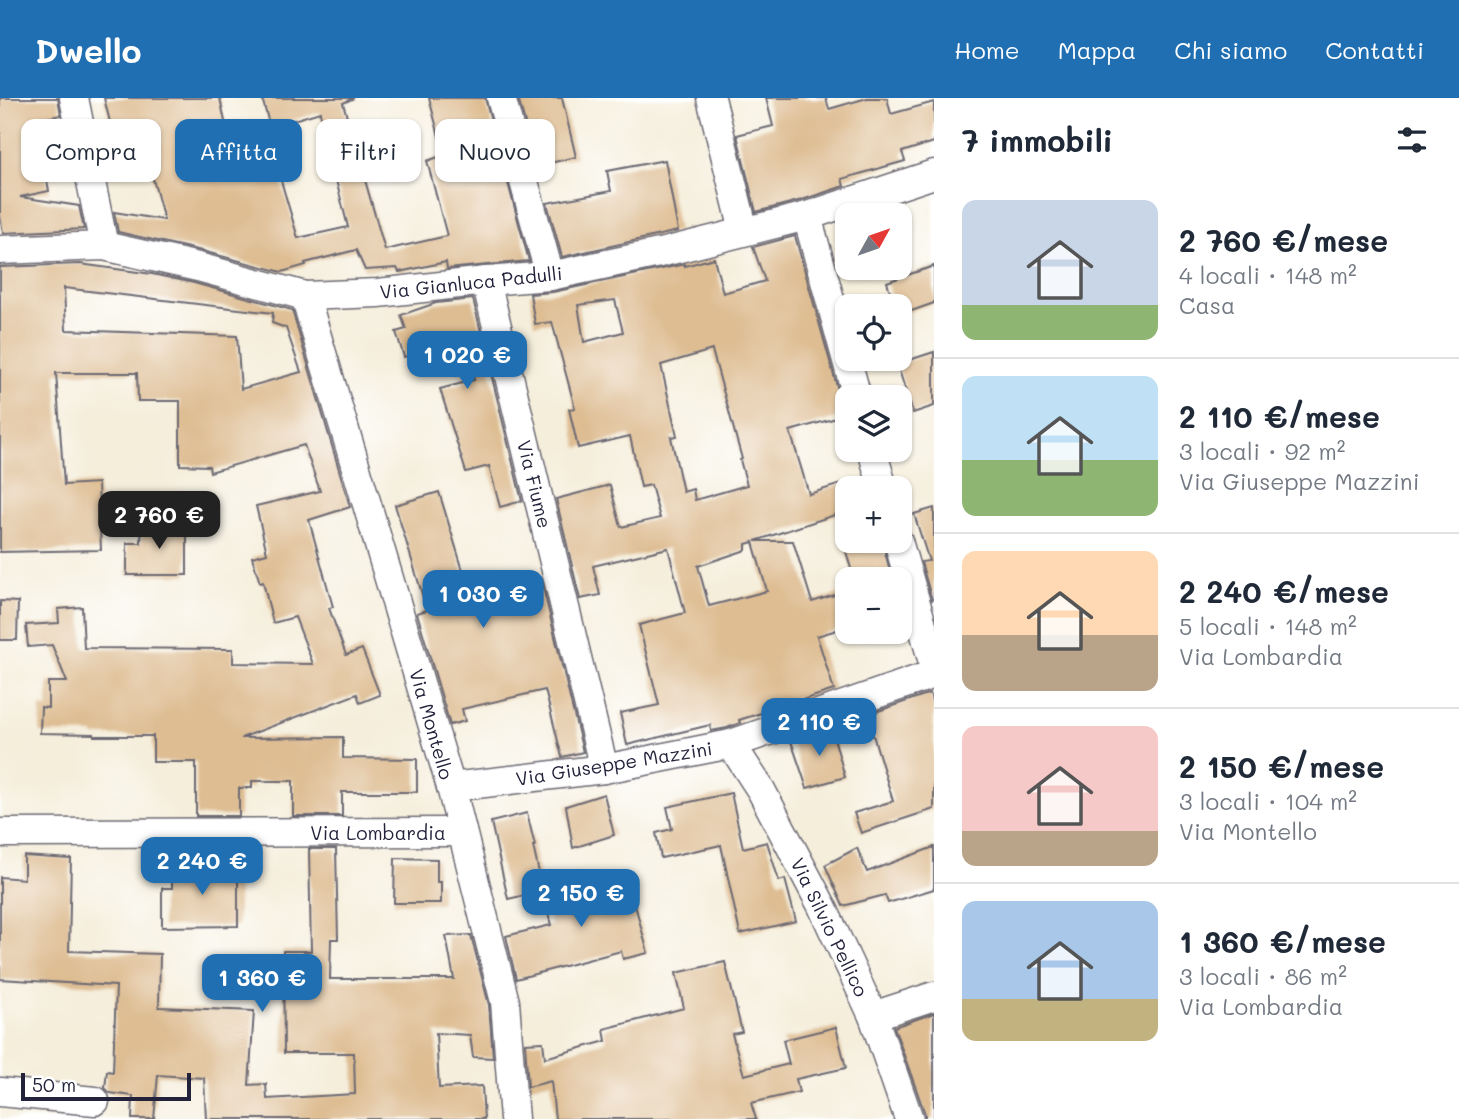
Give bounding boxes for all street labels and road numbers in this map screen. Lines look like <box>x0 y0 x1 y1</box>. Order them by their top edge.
street label: Via Gianluca Padulli <box>378 260 564 304</box>
street label: Via Fiume <box>512 437 558 531</box>
street label: Via Montello <box>404 666 460 782</box>
street label: Via Giuseppe Mazzini <box>514 735 714 791</box>
street label: Via Lombardia <box>310 820 446 845</box>
street label: Via Silvio Pellico <box>786 853 874 1001</box>

